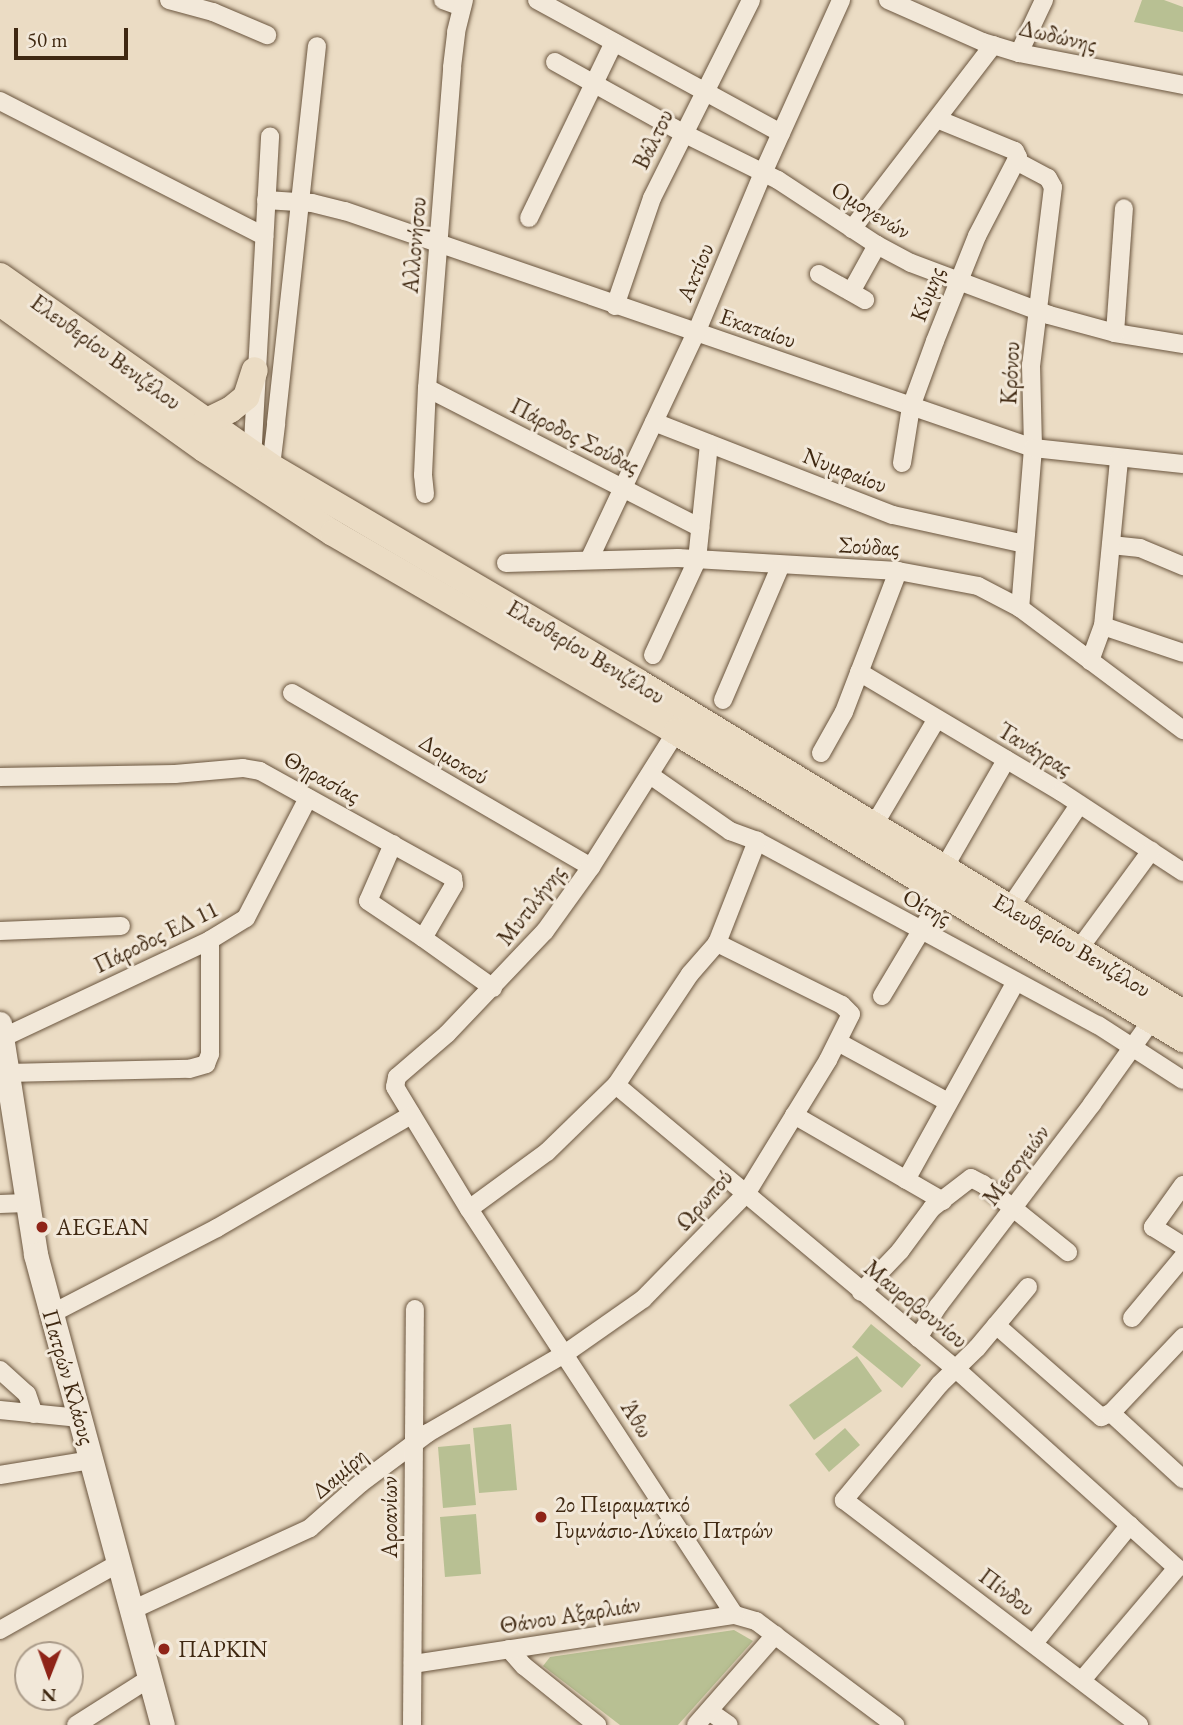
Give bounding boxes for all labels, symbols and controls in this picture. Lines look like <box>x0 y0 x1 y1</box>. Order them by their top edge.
scale bar <box>18 14 131 58</box>
street label: Δωδώνης <box>1016 14 1100 58</box>
text: 50 m <box>27 26 68 53</box>
street label: Βάλτου <box>627 105 679 173</box>
street label: Ομογενών <box>826 175 916 245</box>
street label: Αλλονήσου <box>396 196 432 294</box>
street label: Ακτίου <box>670 239 720 305</box>
street label: Κύμης <box>904 263 950 325</box>
street label: Ελευθερίου Βενιζέλου <box>25 288 187 416</box>
street label: Εκαταίου <box>716 302 800 354</box>
street label: Κρόνου <box>995 341 1025 405</box>
street label: Πάροδος Σούδας <box>506 392 644 480</box>
street label: Νυμφαίου <box>799 441 891 499</box>
street label: Σούδας <box>838 531 900 561</box>
street label: Ελευθερίου Βενιζέλου <box>502 594 670 710</box>
street label: Τανάγρας <box>993 716 1077 782</box>
street label: Δομοκού <box>414 728 494 790</box>
street label: Θηρασίας <box>279 745 365 809</box>
street label: Μυτιλήνης <box>491 859 571 951</box>
street label: Οίτης <box>898 883 956 931</box>
street label: Ελευθερίου Βενιζέλου <box>988 887 1156 1003</box>
street label: Πάροδος ΕΔ 11 <box>89 895 223 979</box>
street label: Μεσογειών <box>977 1119 1055 1211</box>
street label: Ωρωπού <box>669 1164 739 1236</box>
place label: AEGEAN <box>56 1213 149 1241</box>
marker: AEGEAN <box>34 1219 50 1235</box>
street label: Μαυροβουνίου <box>859 1254 973 1354</box>
street label: Πατρών Κλάους <box>37 1306 101 1448</box>
street label: Άθω <box>615 1395 659 1443</box>
street label: Δαμίρη <box>306 1442 372 1504</box>
street label: Αροανίων <box>375 1476 403 1558</box>
place label: 2ο Πειραματικό Γυμνάσιο-Λύκειο Πατρών <box>555 1490 773 1544</box>
marker: 2ο Πειραματικό Γυμνάσιο-Λύκειο Πατρών <box>533 1509 549 1525</box>
street label: Πίνδου <box>974 1562 1040 1622</box>
street label: Θάνου Αξαρλιάν <box>498 1590 642 1640</box>
place label: ΠΑΡΚΙΝ <box>178 1635 267 1663</box>
north arrow <box>14 1641 84 1711</box>
marker: ΠΑΡΚΙΝ <box>156 1641 172 1657</box>
text: N <box>41 1683 57 1708</box>

